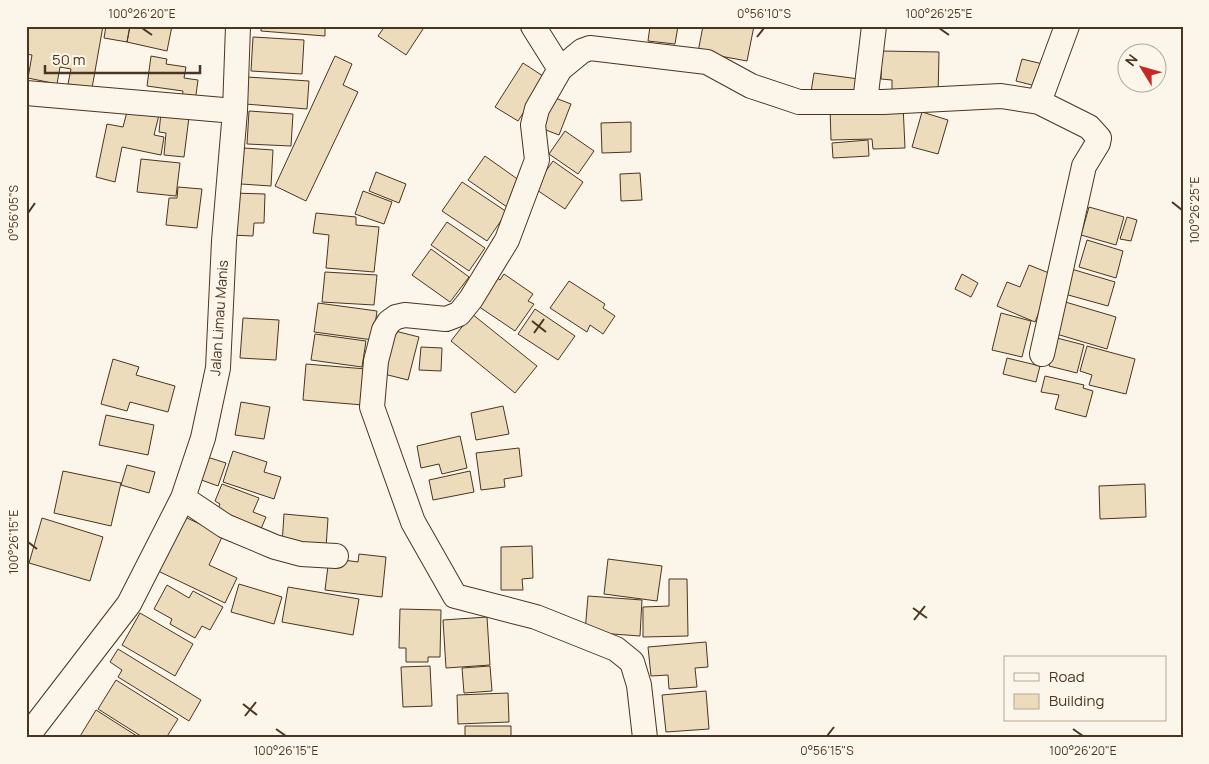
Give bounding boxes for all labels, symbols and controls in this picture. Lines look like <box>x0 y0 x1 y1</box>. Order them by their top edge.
text: 100°26'20"E <box>108 5 176 22</box>
text: 0°56'10"S <box>737 5 791 22</box>
text: 100°26'25"E <box>906 5 973 22</box>
scale bar <box>45 42 200 74</box>
north arrow <box>1116 42 1166 92</box>
text: 50 m <box>52 49 86 70</box>
text: N <box>1121 50 1142 70</box>
text: 100°26'25"E <box>1186 176 1203 243</box>
text: 0°56'05"S <box>5 185 22 241</box>
street label: Jalan Limau Manis <box>205 259 232 377</box>
text: 100°26'15"E <box>5 509 22 574</box>
legend <box>1004 656 1166 722</box>
text: Road <box>1049 666 1085 687</box>
text: Building <box>1049 690 1104 711</box>
text: 100°26'15"E <box>254 742 319 759</box>
text: 0°56'15"S <box>800 742 854 759</box>
text: 100°26'20"E <box>1049 742 1117 759</box>

